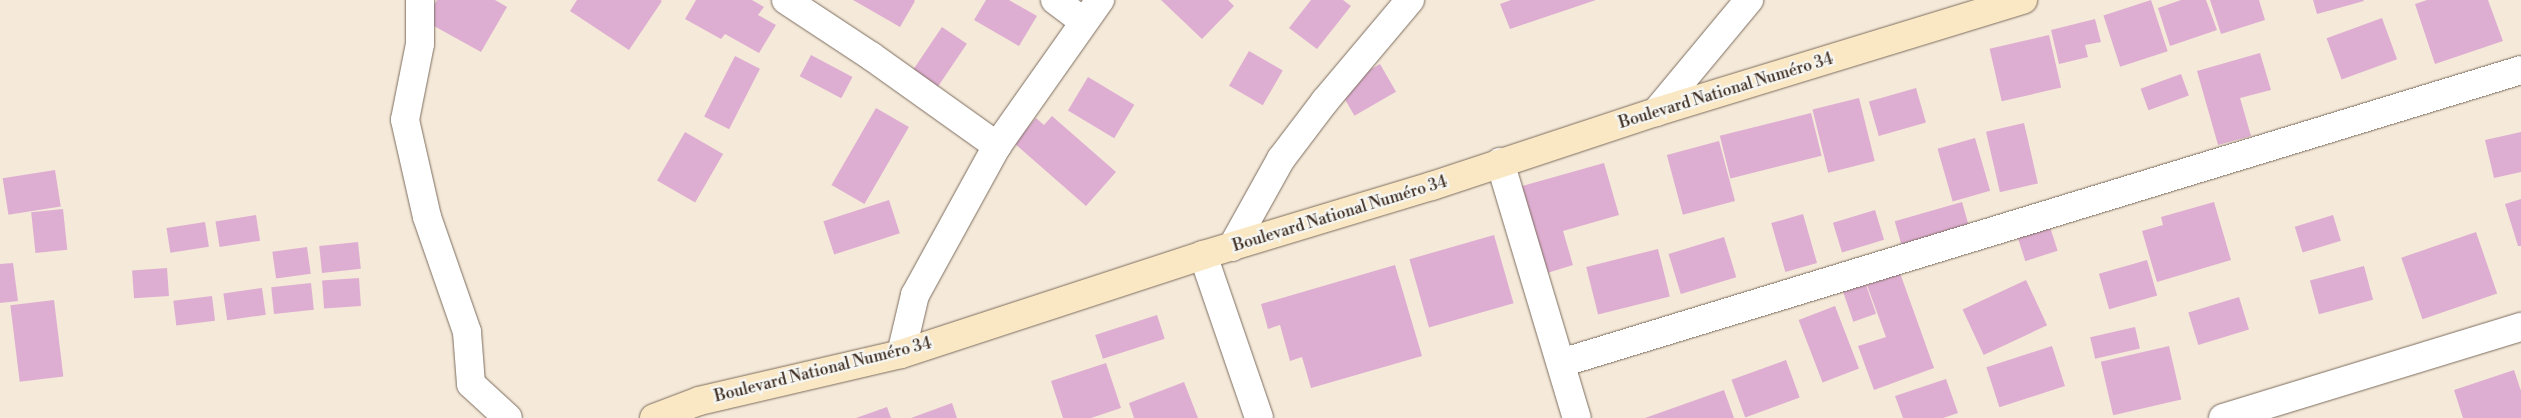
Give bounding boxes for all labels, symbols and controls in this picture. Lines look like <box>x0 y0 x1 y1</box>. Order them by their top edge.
street label: Boulevard National Numéro 34 <box>1616 49 1836 133</box>
street label: Boulevard National Numéro 34 <box>1230 172 1450 256</box>
street label: Boulevard National Numéro 34 <box>712 334 934 406</box>

